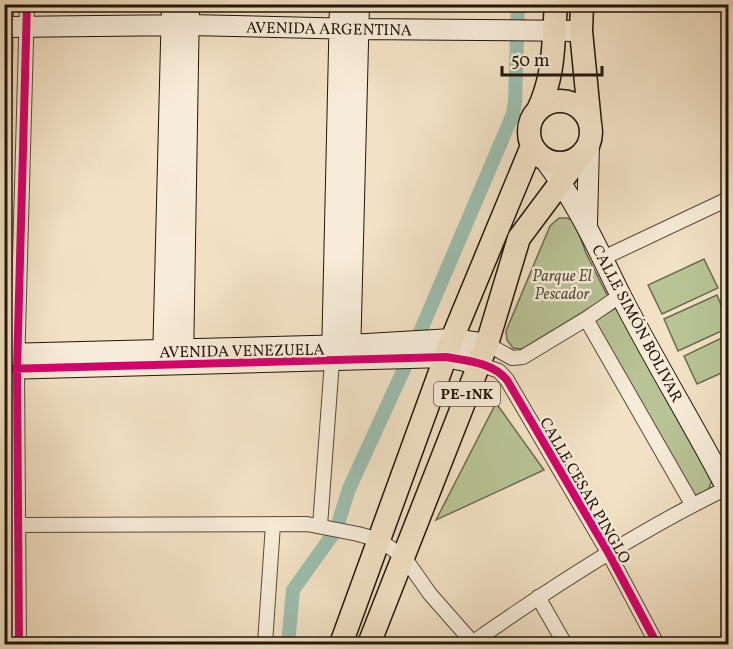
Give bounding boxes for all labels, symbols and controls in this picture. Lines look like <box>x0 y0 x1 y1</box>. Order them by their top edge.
street label: AVENIDA ARGENTINA <box>246 18 412 42</box>
scale bar <box>502 39 602 77</box>
text: 50 m <box>511 49 550 74</box>
street label: CALLE SIMÓN BOLIVAR <box>585 241 687 407</box>
park label: Parque El Pescador <box>532 266 592 306</box>
street label: AVENIDA VENEZUELA <box>159 340 325 364</box>
road number: PE-1NK <box>434 382 500 406</box>
street label: CALLE CESAR PINGLO <box>533 414 635 568</box>

